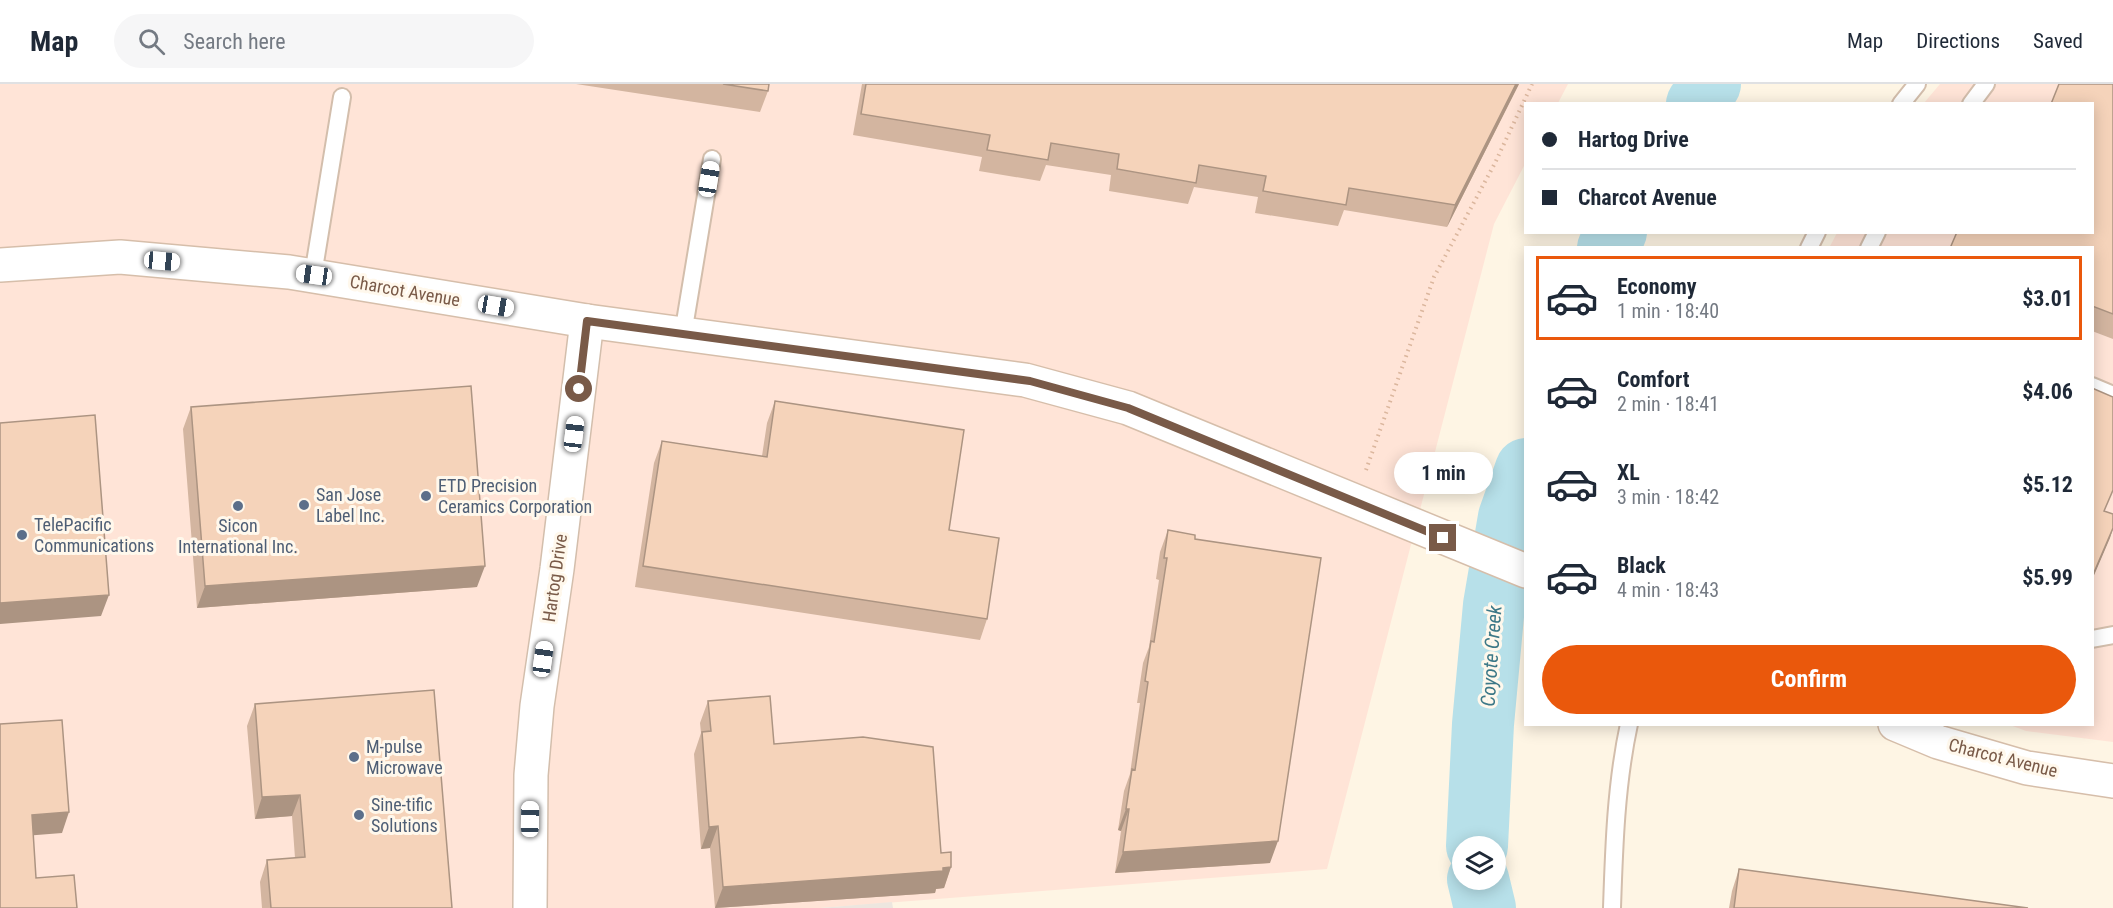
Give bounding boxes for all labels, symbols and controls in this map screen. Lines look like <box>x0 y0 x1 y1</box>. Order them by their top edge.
search box <box>114 14 534 68</box>
text: Map <box>30 25 78 58</box>
icon: search <box>135 25 168 58</box>
text: Search here <box>183 29 286 54</box>
text: Map <box>1847 29 1883 53</box>
text: Directions <box>1916 29 2000 53</box>
text: Saved <box>2033 29 2083 53</box>
text: Hartog Drive <box>1578 127 1689 152</box>
car <box>697 160 721 198</box>
text: Charcot Avenue <box>1578 185 1717 210</box>
car <box>143 250 181 272</box>
car <box>295 264 333 286</box>
street label: Charcot Avenue <box>348 270 462 311</box>
icon: car <box>1545 271 1599 325</box>
text: Economy <box>1617 274 1697 299</box>
text: $3.01 <box>2022 286 2073 311</box>
car <box>477 294 515 318</box>
text: 1 min · 18:40 <box>1617 299 1719 323</box>
icon: car <box>1545 364 1599 418</box>
text: Comfort <box>1617 367 1690 392</box>
route start <box>565 375 592 402</box>
text: $4.06 <box>2022 379 2073 404</box>
text: 2 min · 18:41 <box>1617 392 1719 416</box>
car <box>563 415 585 453</box>
callout: 1 min <box>1394 451 1492 493</box>
icon: car <box>1545 457 1599 511</box>
text: XL <box>1617 460 1640 485</box>
text: 1 min <box>1421 461 1466 485</box>
text: $5.12 <box>2022 472 2073 497</box>
place label: ETD Precision Ceramics Corporation <box>438 475 592 517</box>
place label: San Jose Label Inc. <box>316 484 385 526</box>
text: 3 min · 18:42 <box>1617 485 1719 509</box>
marker: ETD Precision Ceramics Corporation <box>419 489 433 503</box>
marker: San Jose Label Inc. <box>297 498 311 512</box>
marker: Sicon International Inc. <box>231 499 245 513</box>
place label: TelePacific Communications <box>34 514 154 556</box>
place label: Sicon International Inc. <box>178 515 298 557</box>
route end <box>1429 524 1456 551</box>
marker: TelePacific Communications <box>15 528 29 542</box>
street label: Hartog Drive <box>538 532 571 623</box>
icon: car <box>1545 550 1599 604</box>
text: Black <box>1617 553 1666 578</box>
text: $5.99 <box>2022 565 2073 590</box>
text: 4 min · 18:43 <box>1617 578 1719 602</box>
water label: Coyote Creek <box>1475 603 1507 707</box>
car <box>532 640 554 678</box>
button: Confirm <box>1542 645 2076 714</box>
street label: Charcot Avenue <box>1947 734 2060 781</box>
place label: M-pulse Microwave <box>366 736 443 778</box>
marker: M-pulse Microwave <box>347 750 361 764</box>
place label: Sine-tific Solutions <box>371 794 438 836</box>
car <box>521 801 539 837</box>
marker: Sine-tific Solutions <box>352 808 366 822</box>
map controls <box>1452 836 1506 890</box>
button: layers <box>1452 836 1506 890</box>

